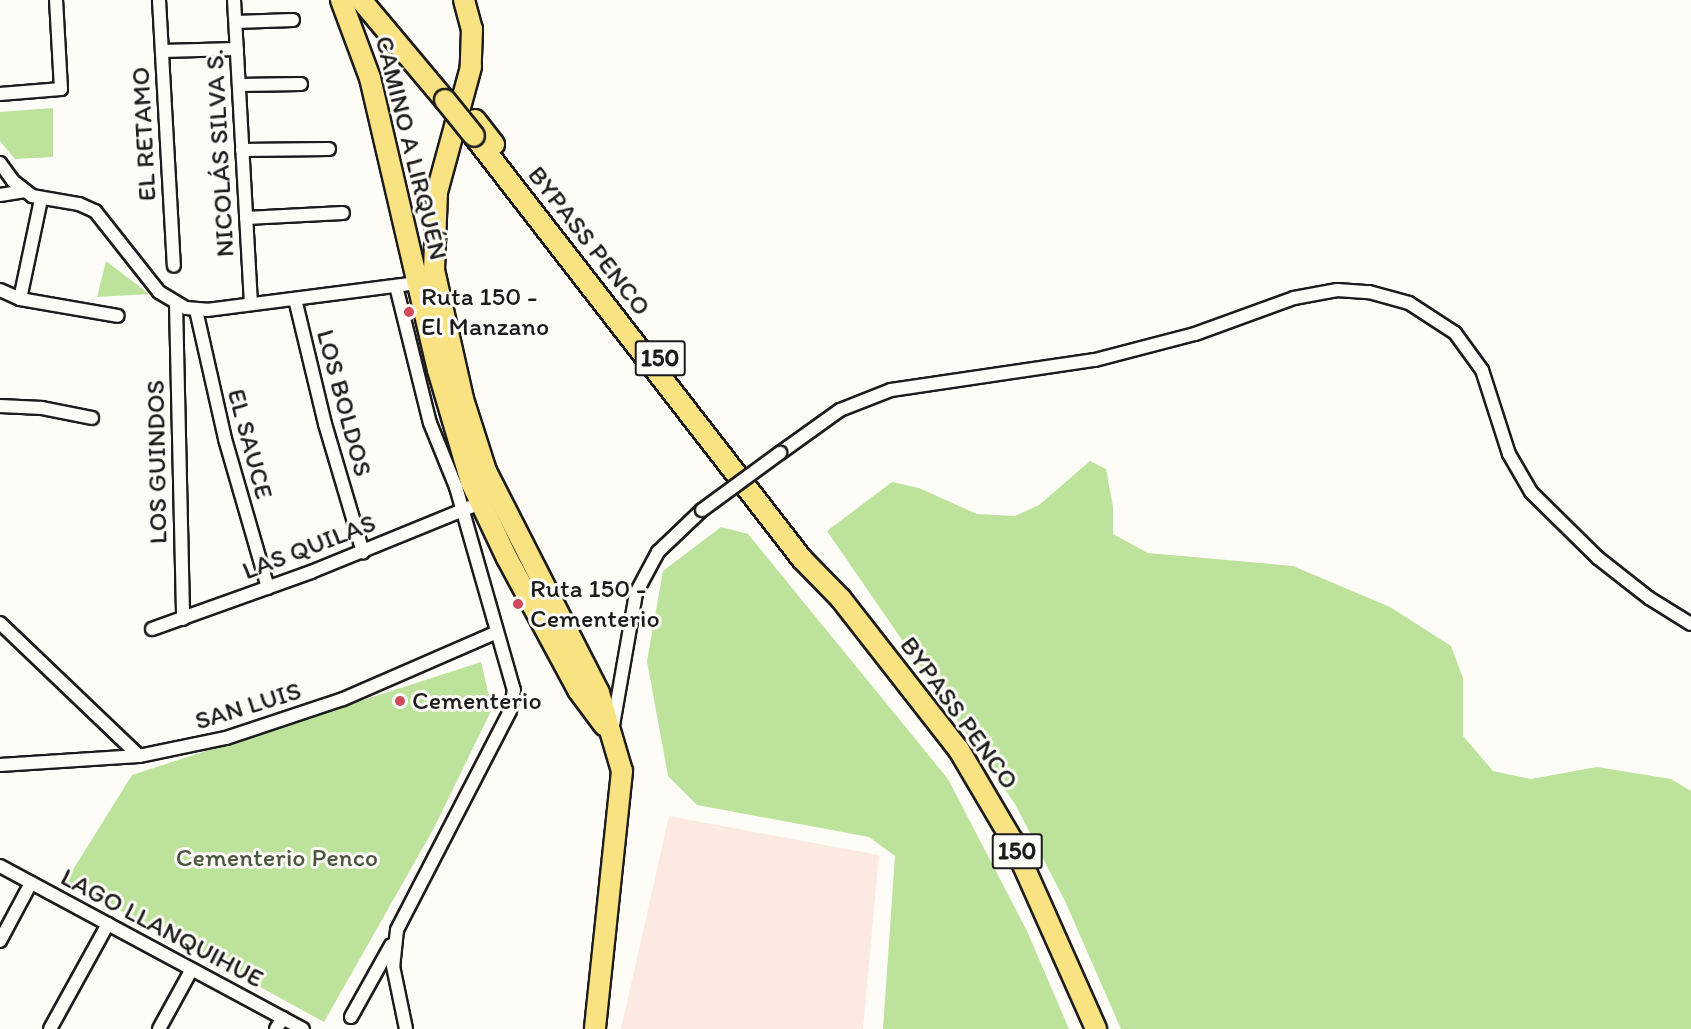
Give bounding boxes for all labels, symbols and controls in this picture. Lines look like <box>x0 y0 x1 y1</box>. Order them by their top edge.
street label: CAMINO A LIRQUÉN <box>368 31 454 265</box>
street label: NICOLÁS SILVA S. <box>199 48 241 258</box>
street label: EL RETAMO <box>125 66 163 202</box>
street label: BYPASS PENCO <box>521 160 657 322</box>
place label: Ruta 150 - El Manzano <box>421 281 550 342</box>
marker: Ruta 150 - El Manzano <box>402 305 416 319</box>
street label: LOS BOLDOS <box>309 326 379 480</box>
road number: 150 <box>634 337 686 379</box>
street label: LOS GUINDOS <box>140 381 174 543</box>
street label: EL SAUCE <box>220 385 280 503</box>
street label: LAS QUILAS <box>239 508 379 586</box>
place label: Ruta 150 - Cementerio <box>530 573 660 634</box>
marker: Ruta 150 - Cementerio <box>511 597 525 611</box>
street label: BYPASS PENCO <box>893 631 1025 795</box>
street label: SAN LUIS <box>193 676 303 736</box>
place label: Cementerio <box>412 685 542 717</box>
marker: Cementerio <box>393 694 407 708</box>
road number: 150 <box>992 830 1042 872</box>
park label: Cementerio Penco <box>176 842 378 874</box>
street label: LAGO LLANQUIHUE <box>54 861 270 995</box>

